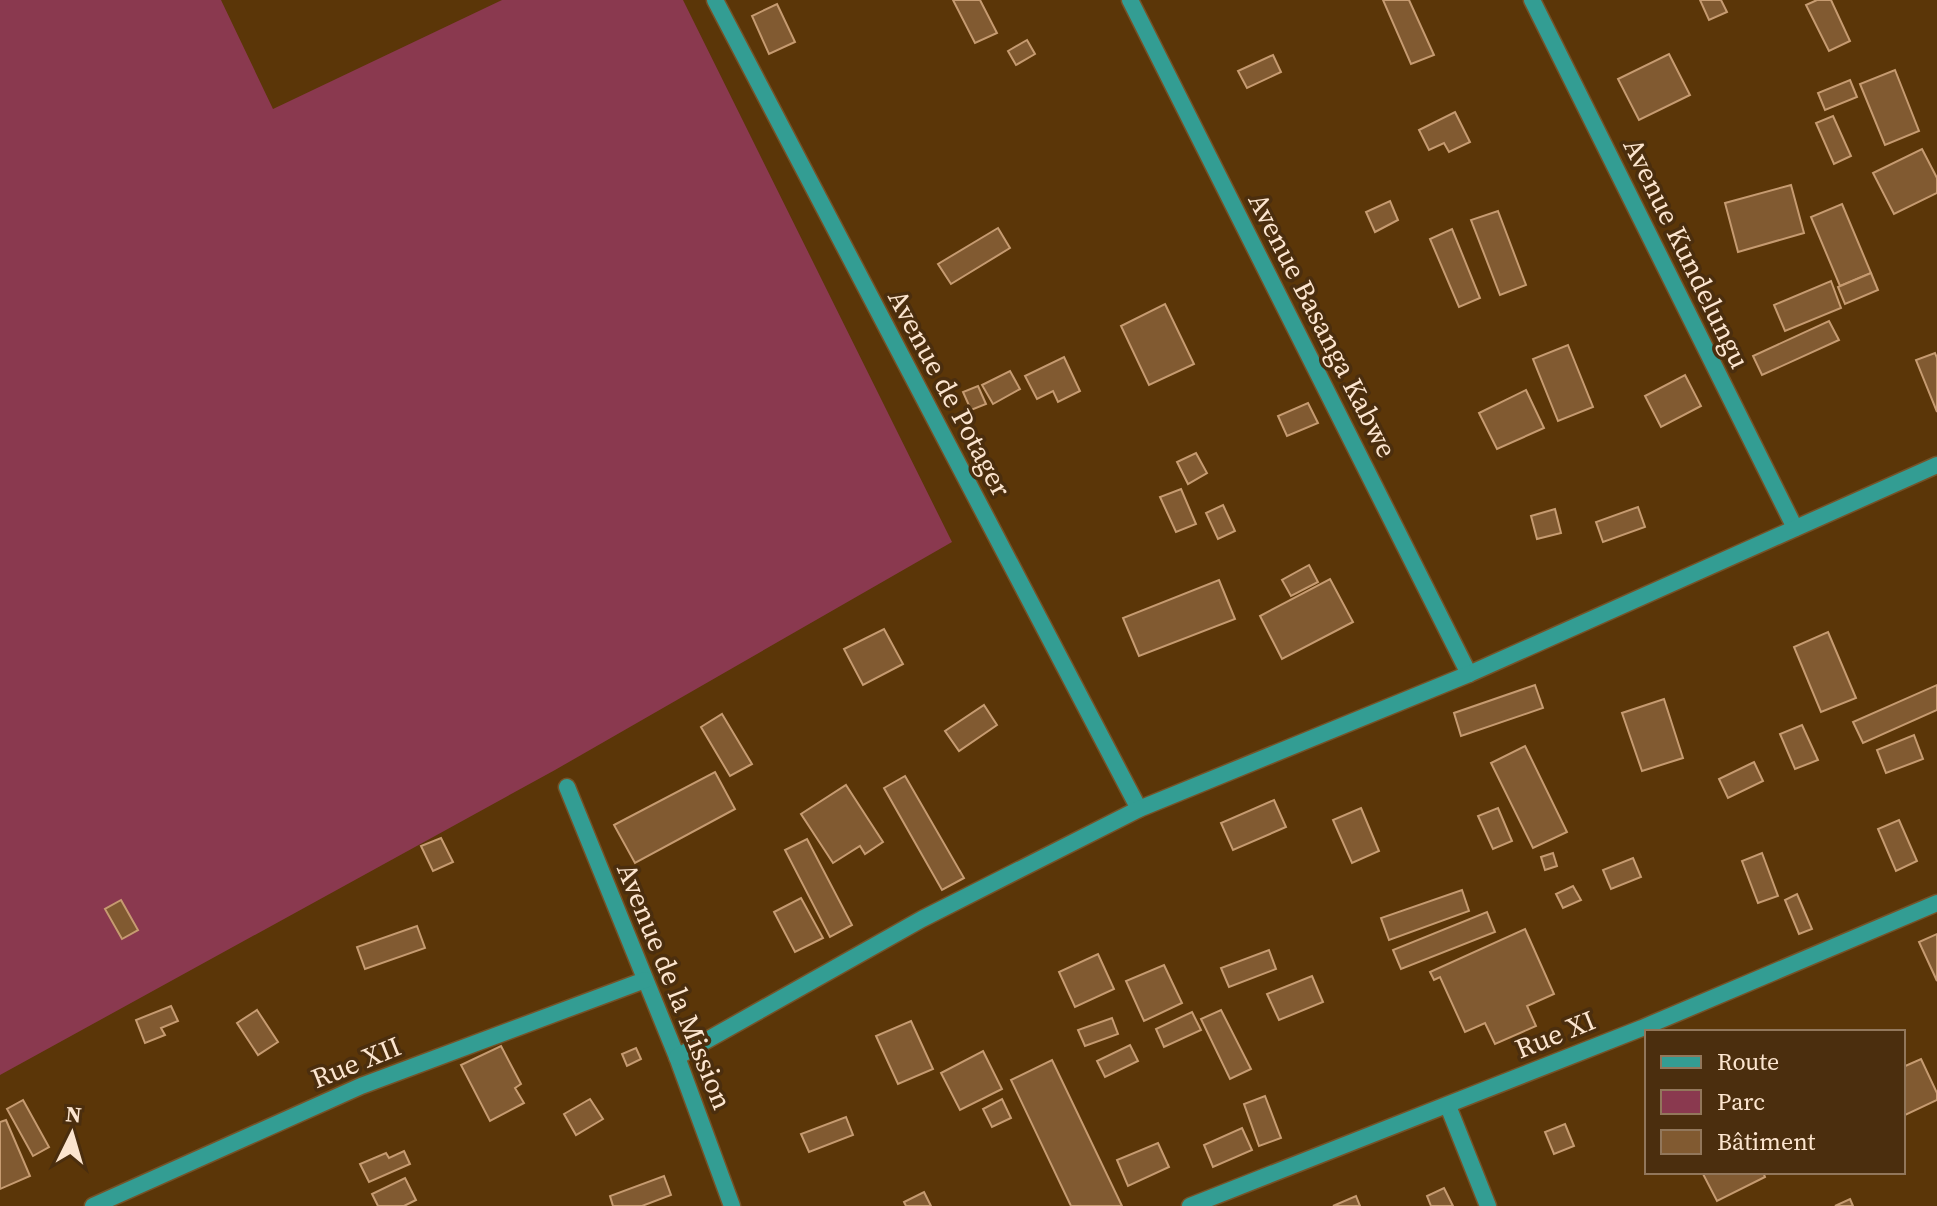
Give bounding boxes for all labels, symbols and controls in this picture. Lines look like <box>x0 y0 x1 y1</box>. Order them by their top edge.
street label: Avenue Kundelungu <box>1615 131 1759 375</box>
street label: Avenue Basanga Kabwe <box>1240 186 1406 464</box>
street label: Avenue de Potager <box>879 283 1021 503</box>
street label: Avenue de la Mission <box>608 857 742 1115</box>
street label: Rue XI <box>1509 1001 1601 1067</box>
street label: Rue XII <box>305 1027 407 1097</box>
legend <box>1645 1030 1905 1174</box>
text: Route <box>1717 1045 1779 1078</box>
text: Parc <box>1717 1085 1765 1118</box>
north arrow <box>32 1094 112 1174</box>
text: N <box>64 1098 83 1130</box>
text: Bâtiment <box>1717 1125 1816 1158</box>

